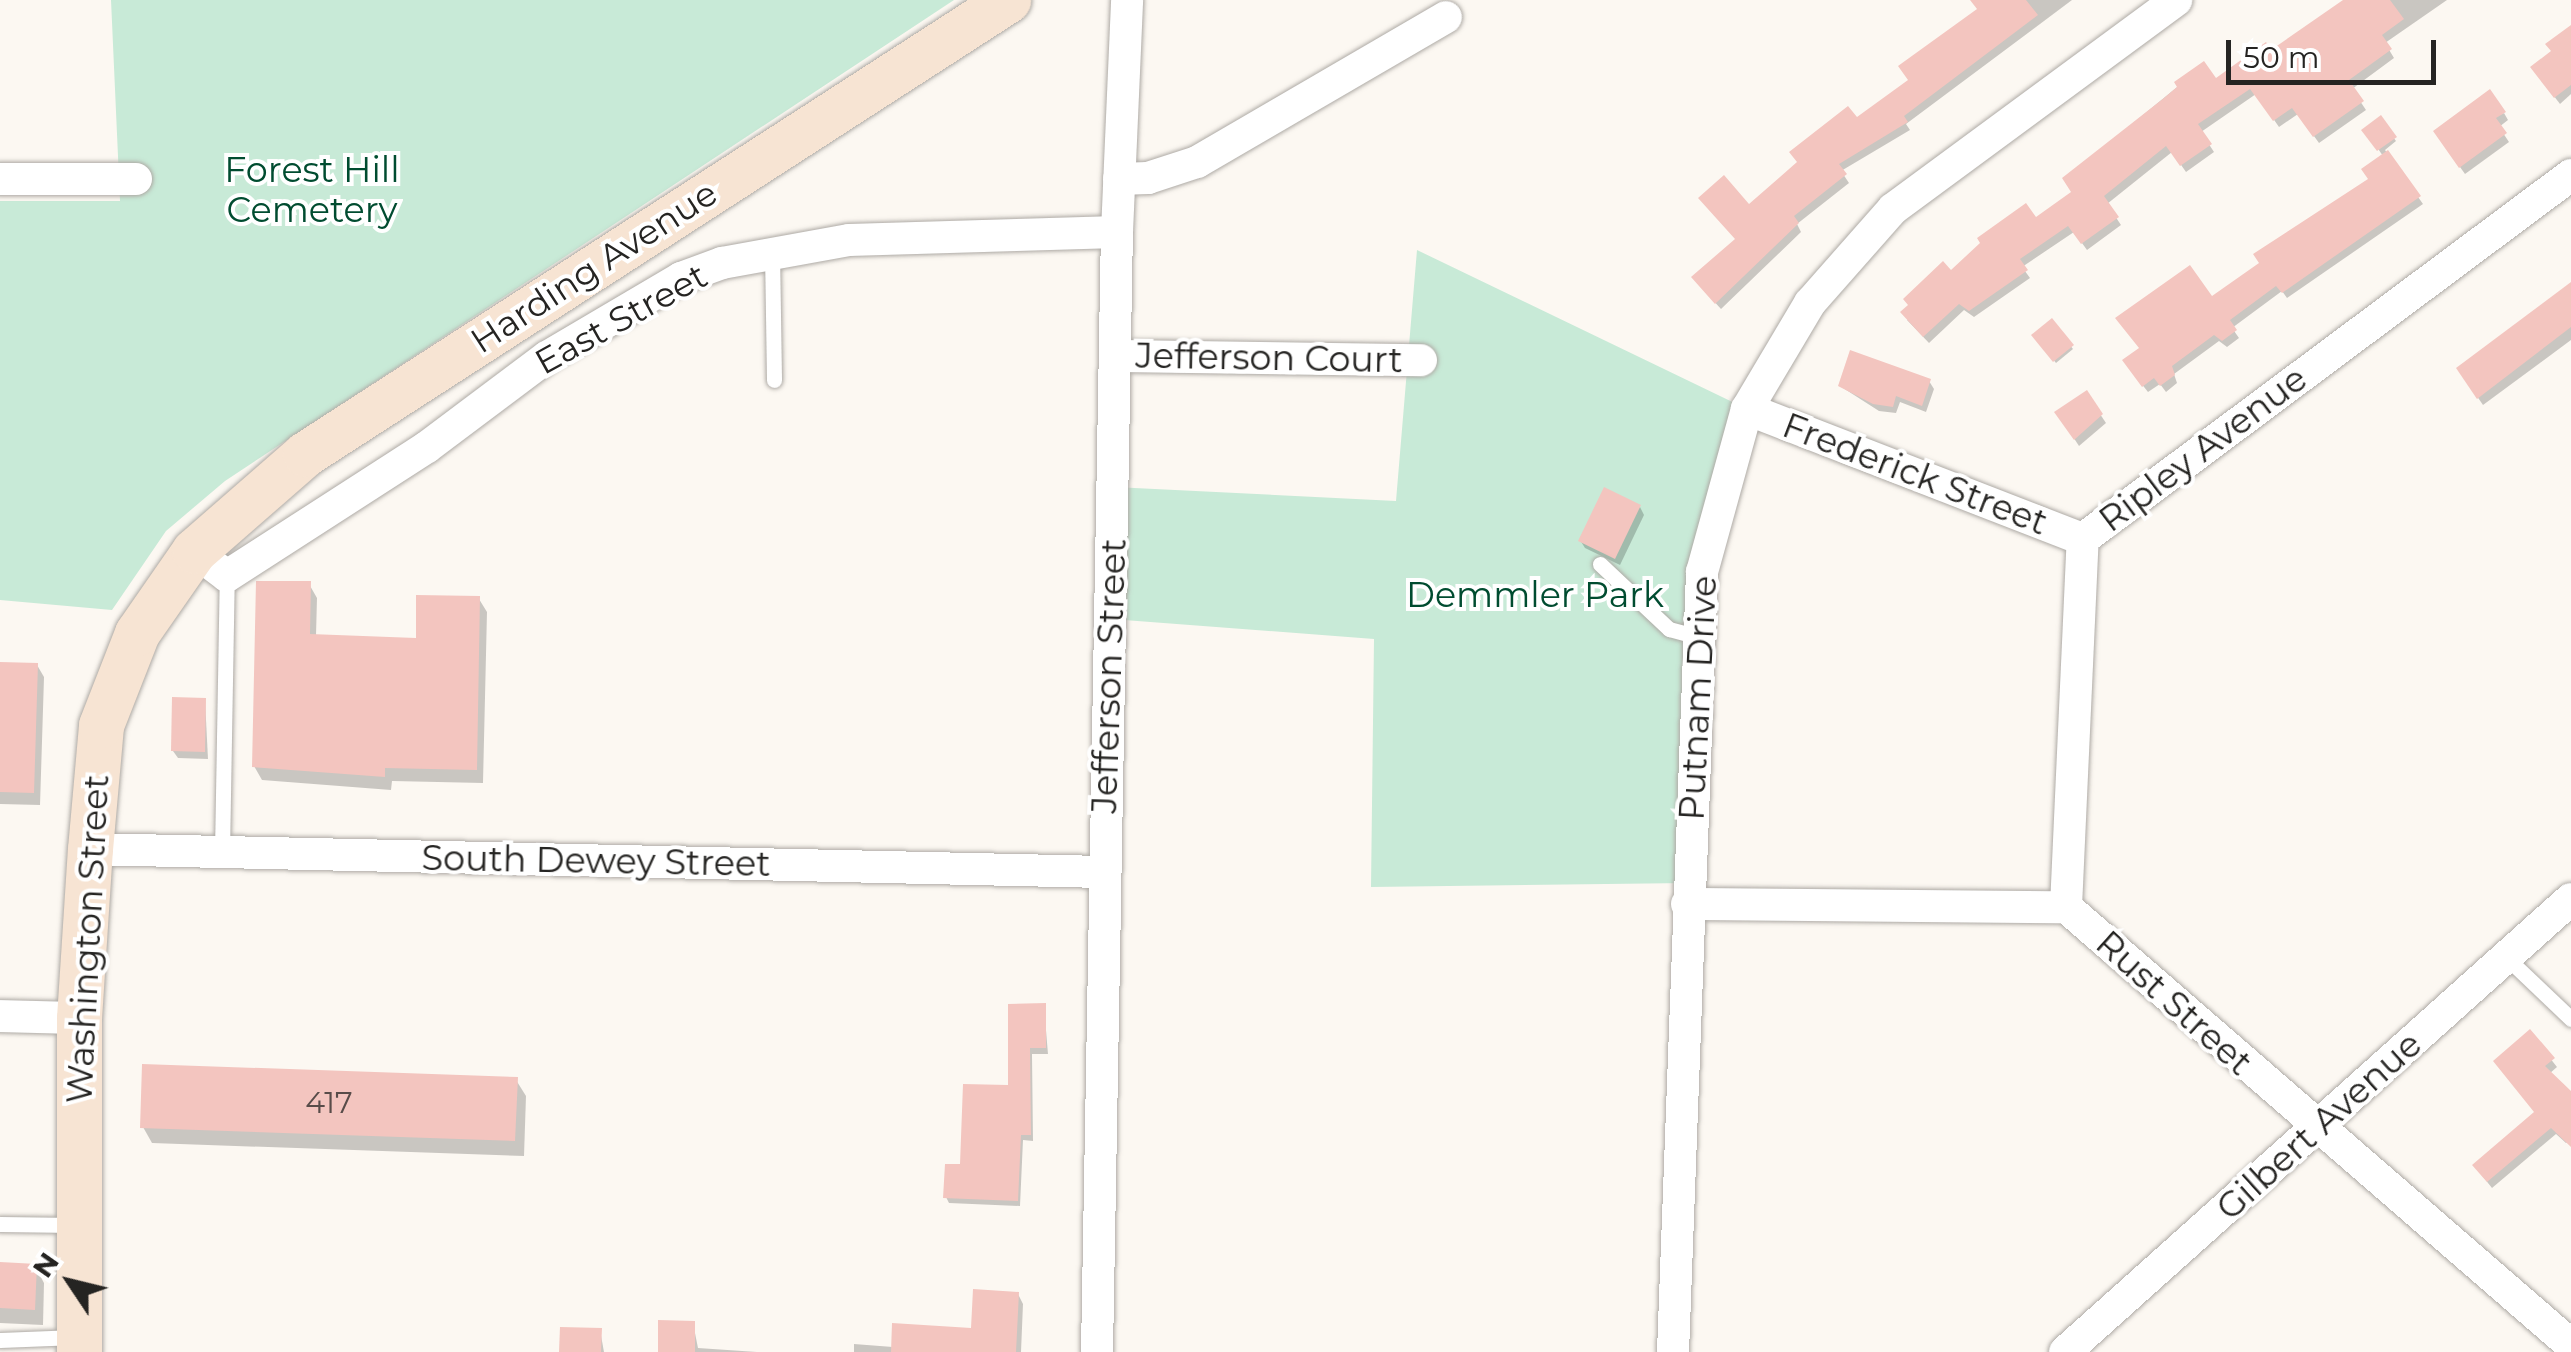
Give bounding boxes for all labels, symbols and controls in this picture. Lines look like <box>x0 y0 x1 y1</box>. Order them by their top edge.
scale bar <box>2231 20 2441 82</box>
text: 50 m <box>2243 39 2320 76</box>
park label: Forest Hill Cemetery <box>224 149 400 231</box>
street label: Harding Avenue <box>463 172 725 362</box>
street label: East Street <box>528 255 714 383</box>
street label: Jefferson Court <box>1135 335 1403 381</box>
street label: Ripley Avenue <box>2091 357 2315 541</box>
street label: Frederick Street <box>1777 404 2053 544</box>
street label: Jefferson Street <box>1083 538 1135 814</box>
park label: Demmler Park <box>1406 574 1664 616</box>
street label: Putnam Drive <box>1671 574 1725 822</box>
street label: Washington Street <box>58 773 118 1105</box>
street label: South Dewey Street <box>421 837 771 885</box>
street label: Rust Street <box>2087 922 2261 1084</box>
street label: Gilbert Avenue <box>2208 1023 2430 1229</box>
house number: 417 <box>305 1085 353 1121</box>
north arrow <box>20 1232 120 1332</box>
text: N <box>25 1246 66 1284</box>

